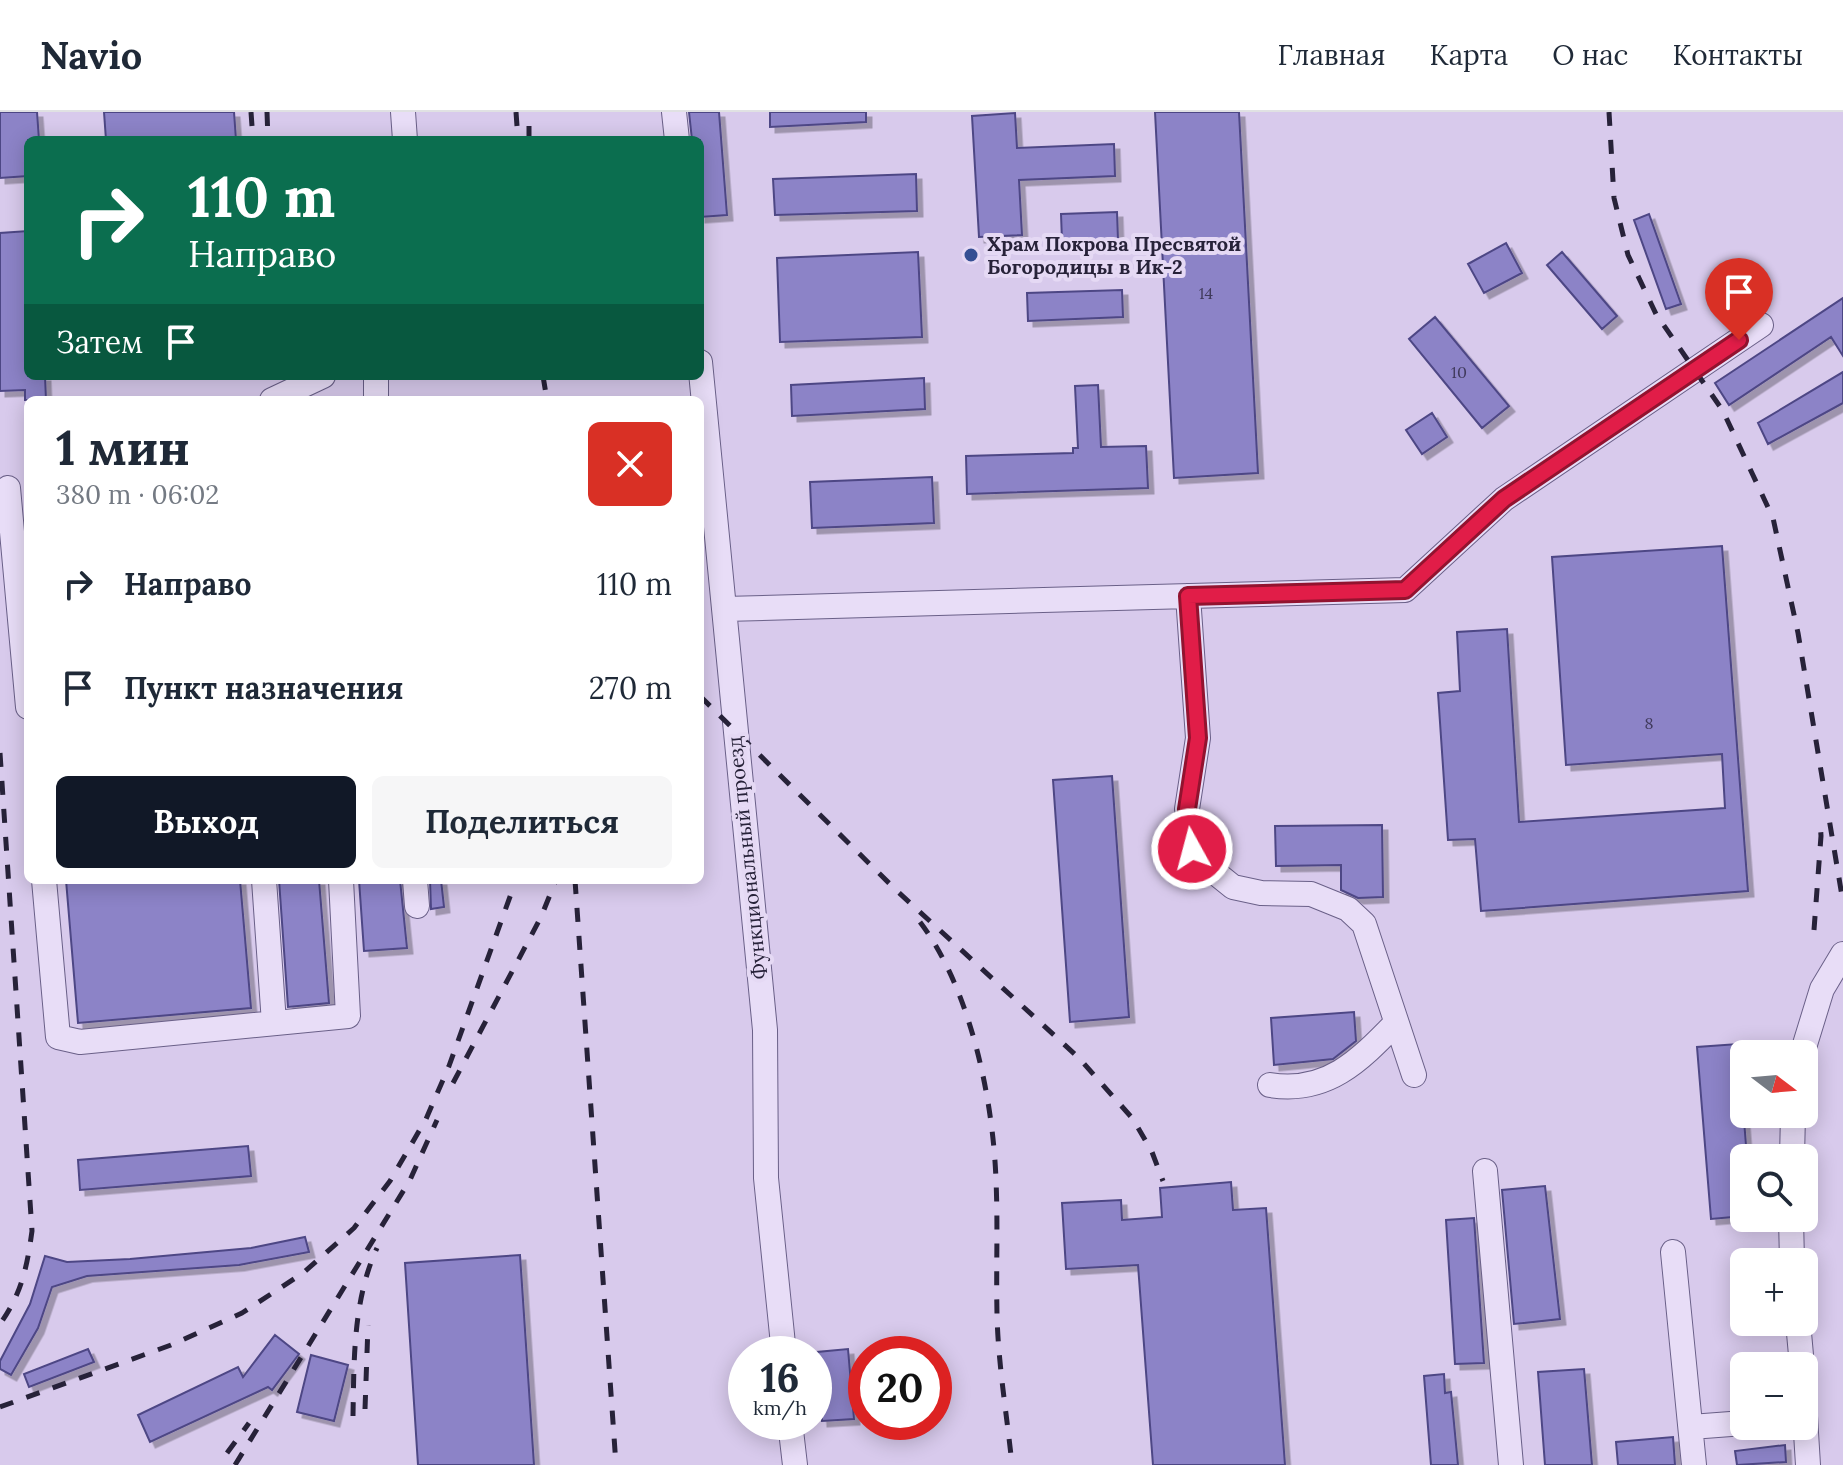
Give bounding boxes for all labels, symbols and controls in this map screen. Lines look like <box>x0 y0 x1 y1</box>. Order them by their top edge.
text: Navio <box>40 31 142 79</box>
text: Главная <box>1277 37 1386 73</box>
text: Карта <box>1430 37 1508 73</box>
text: О нас <box>1552 37 1629 73</box>
text: Контакты <box>1673 37 1803 73</box>
text: 110 m <box>188 161 335 232</box>
icon: right <box>56 168 160 272</box>
text: Направо <box>188 231 336 277</box>
place label: Храм Покрова Пресвятой Богородицы в Ик-2 <box>987 231 1241 279</box>
marker: Храм Покрова Пресвятой Богородицы в Ик-2 <box>962 246 980 264</box>
pin <box>1705 258 1773 340</box>
icon: arrive <box>1717 270 1761 314</box>
house number: 14 <box>1199 283 1214 303</box>
icon: arrive <box>159 320 203 364</box>
text: Затем <box>56 323 143 361</box>
house number: 10 <box>1451 362 1467 382</box>
text: 1 мин <box>56 417 190 478</box>
button: close <box>588 422 672 506</box>
text: 380 m · 06:02 <box>56 478 219 511</box>
icon: right <box>56 562 100 606</box>
text: Направо <box>124 565 252 603</box>
text: 110 m <box>597 565 672 603</box>
icon: arrive <box>56 666 100 710</box>
text: Пункт назначения <box>124 669 403 707</box>
text: 270 m <box>589 669 672 707</box>
house number: 8 <box>1645 713 1654 733</box>
street label: Функциональный проезд <box>721 735 772 981</box>
button: Выход <box>56 776 356 868</box>
button: Поделиться <box>372 776 672 868</box>
position arrow <box>1150 807 1234 891</box>
north arrow <box>1730 1040 1818 1128</box>
map controls <box>1730 1040 1818 1440</box>
button: search <box>1730 1144 1818 1232</box>
button: + <box>1730 1248 1818 1336</box>
speed limit sign: 20 <box>848 1336 952 1440</box>
text: 16 <box>760 1352 800 1403</box>
button: − <box>1730 1352 1818 1440</box>
text: km/h <box>753 1395 807 1420</box>

